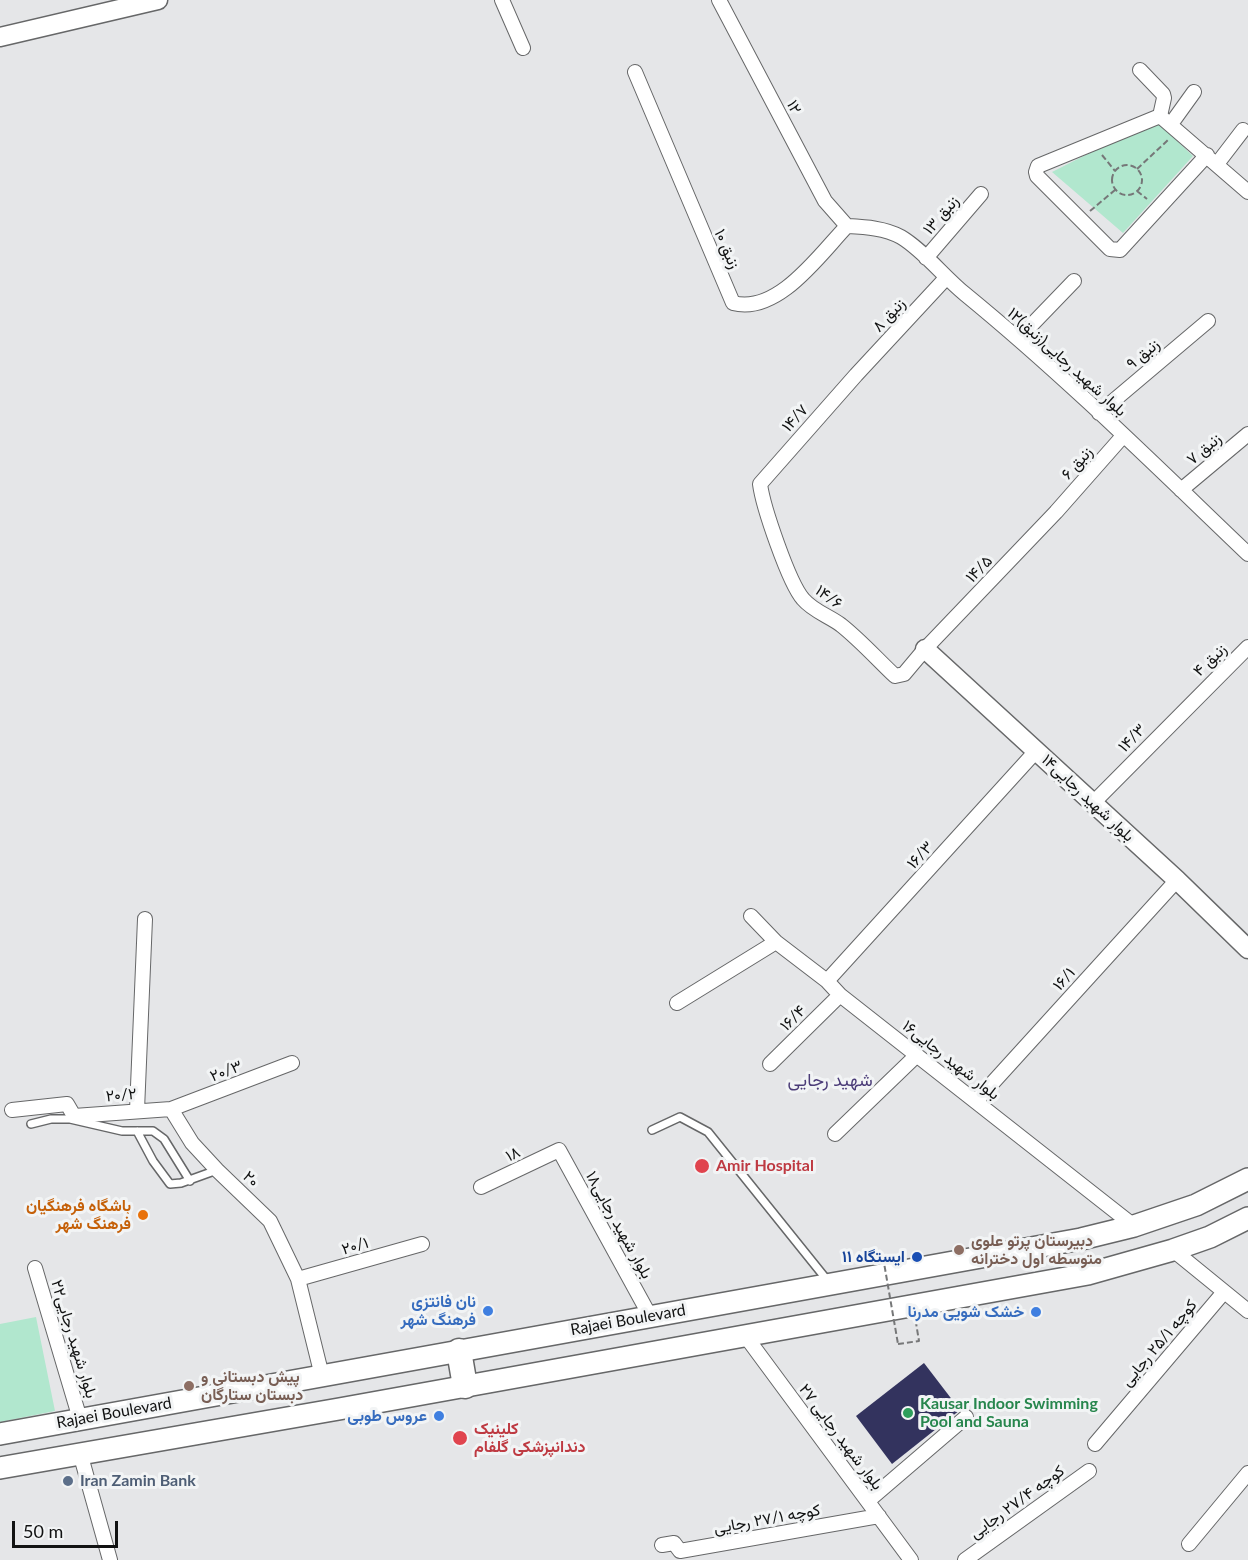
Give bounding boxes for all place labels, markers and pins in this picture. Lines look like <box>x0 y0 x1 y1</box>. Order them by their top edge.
place label: Amir Hospital <box>716 1156 814 1176</box>
marker: Amir Hospital <box>693 1157 711 1175</box>
place label: باشگاه فرهنگیان فرهنگ شهر <box>26 1196 131 1234</box>
marker: باشگاه فرهنگیان فرهنگ شهر <box>136 1208 150 1222</box>
place label: دبیرستان پرتو علوی متوسطه اول دخترانه <box>971 1231 1102 1269</box>
marker: دبیرستان پرتو علوی متوسطه اول دخترانه <box>952 1243 966 1257</box>
place label: ایستگاه ۱۱ <box>842 1247 905 1267</box>
marker: ایستگاه ۱۱ <box>910 1250 924 1264</box>
place label: نان فانتزی فرهنگ شهر <box>401 1292 476 1330</box>
place label: خشک شویی مدرنا <box>908 1302 1024 1322</box>
marker: نان فانتزی فرهنگ شهر <box>481 1304 495 1318</box>
marker: خشک شویی مدرنا <box>1029 1305 1043 1319</box>
place label: پیش دبستانی و دبستان ستارگان <box>201 1367 303 1405</box>
marker: پیش دبستانی و دبستان ستارگان <box>182 1379 196 1393</box>
place label: Kausar Indoor Swimming Pool and Sauna <box>920 1394 1098 1432</box>
place label: عروس طوبی <box>347 1406 427 1426</box>
marker: Kausar Indoor Swimming Pool and Sauna <box>901 1406 915 1420</box>
marker: عروس طوبی <box>432 1409 446 1423</box>
place label: کلینیک دندانپزشکی گلفام <box>474 1419 586 1457</box>
marker: کلینیک دندانپزشکی گلفام <box>451 1429 469 1447</box>
place label: Iran Zamin Bank <box>80 1471 196 1491</box>
marker: Iran Zamin Bank <box>61 1474 75 1488</box>

